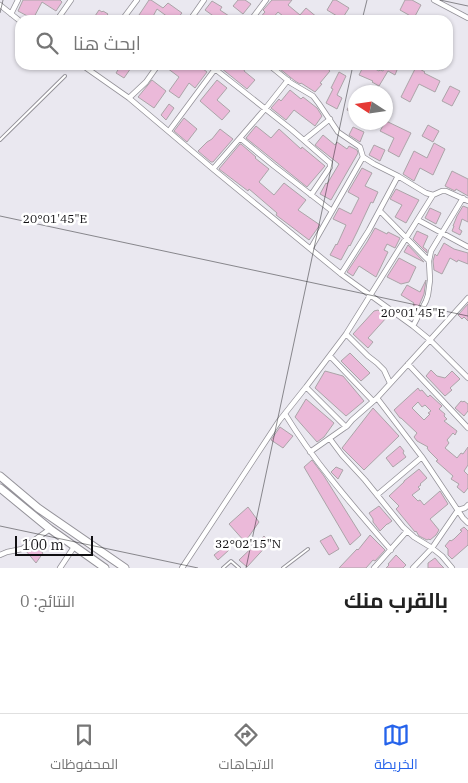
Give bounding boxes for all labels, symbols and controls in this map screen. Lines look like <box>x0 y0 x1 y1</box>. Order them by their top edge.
search box <box>15 15 453 70</box>
icon: search <box>33 29 61 57</box>
text: ابحث هنا <box>73 31 141 55</box>
north arrow <box>348 85 393 130</box>
text: 20°01'45"E <box>23 211 87 226</box>
text: 20°01'45"E <box>381 305 445 320</box>
scale bar <box>15 533 92 556</box>
text: 100 m <box>22 536 64 554</box>
text: 32°02'15"N <box>215 536 281 551</box>
text: بالقرب منك <box>344 586 448 614</box>
text: النتائج: 0 <box>20 591 75 611</box>
tab: المحفوظات <box>50 721 118 777</box>
tab: الاتجاهات <box>219 721 274 777</box>
tab: الخريطة <box>374 721 418 777</box>

